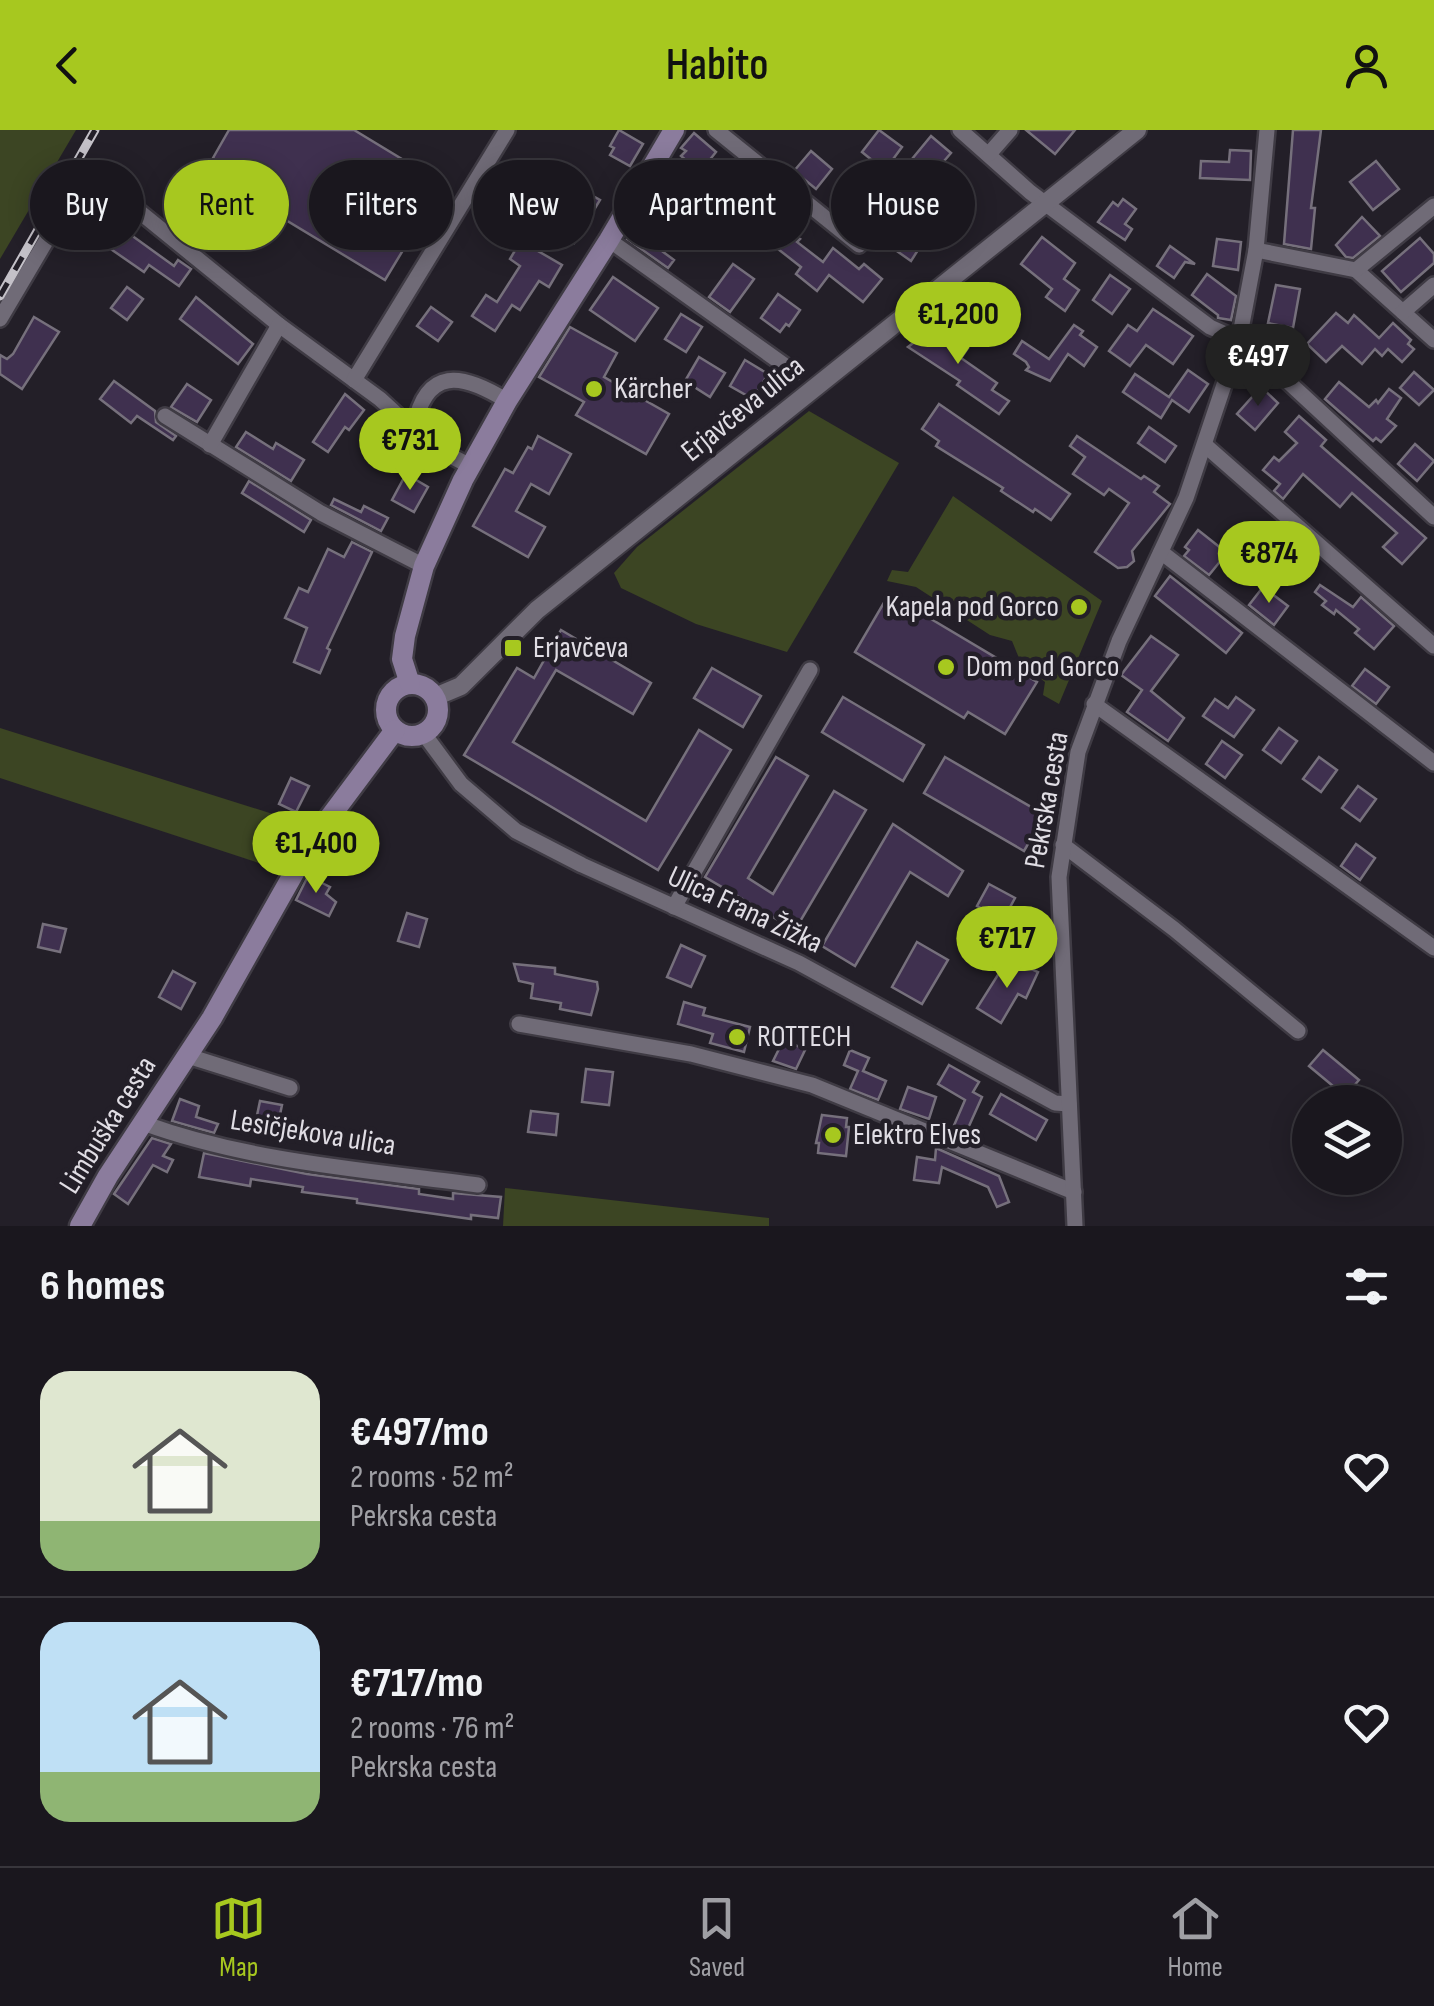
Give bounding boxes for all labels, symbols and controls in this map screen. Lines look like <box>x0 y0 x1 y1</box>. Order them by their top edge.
icon: back <box>40 38 95 93</box>
text: Habito <box>666 38 768 93</box>
icon: person <box>1339 38 1394 93</box>
chip: Buy <box>30 160 144 250</box>
chip: Rent <box>164 160 289 250</box>
chip: Filters <box>309 160 453 250</box>
chip: New <box>473 160 594 250</box>
chip: Apartment <box>614 160 811 250</box>
chip: House <box>831 160 975 250</box>
pin: €1,200 <box>877 282 1039 367</box>
text: €1,200 <box>917 295 999 334</box>
pin: €497 <box>1199 324 1317 409</box>
text: €497 <box>1227 337 1289 376</box>
street label: Erjavčeva ulica <box>674 349 812 469</box>
place label: Kärcher <box>614 371 693 407</box>
marker: Kärcher <box>583 378 605 400</box>
pin: €731 <box>351 408 469 493</box>
text: €731 <box>381 421 439 460</box>
pin: €874 <box>1210 521 1328 606</box>
text: €874 <box>1240 534 1298 573</box>
place label: Kapela pod Gorco <box>886 589 1059 625</box>
marker: Kapela pod Gorco <box>1068 596 1090 618</box>
place label: Erjavčeva <box>533 630 629 666</box>
marker: Erjavčeva <box>502 637 524 659</box>
place label: Dom pod Gorco <box>966 649 1119 685</box>
marker: Dom pod Gorco <box>935 656 957 678</box>
street label: Pekrska cesta <box>1017 729 1077 871</box>
pin: €1,400 <box>235 811 397 896</box>
text: €1,400 <box>274 824 358 863</box>
street label: Ulica Frana Žižka <box>662 858 828 962</box>
pin: €717 <box>948 906 1066 991</box>
text: €717 <box>978 919 1036 958</box>
place label: ROTTECH <box>757 1019 851 1055</box>
marker: ROTTECH <box>726 1026 748 1048</box>
street label: Limbuška cesta <box>52 1050 164 1200</box>
map controls <box>1292 1085 1402 1195</box>
button: layers <box>1292 1085 1402 1195</box>
street label: Lesičjekova ulica <box>228 1102 398 1164</box>
place label: Elektro Elves <box>853 1117 981 1153</box>
marker: Elektro Elves <box>822 1124 844 1146</box>
icon: filters <box>1339 1259 1394 1314</box>
text: 6 homes <box>40 1261 165 1312</box>
text: €497/mo <box>350 1407 489 1458</box>
icon: home <box>120 1411 240 1531</box>
icon: heart <box>1339 1444 1394 1499</box>
text: 2 rooms · 52 m² <box>350 1458 514 1497</box>
text: Pekrska cesta <box>350 1497 497 1536</box>
text: €717/mo <box>350 1658 483 1709</box>
icon: home <box>120 1662 240 1782</box>
icon: heart <box>1339 1695 1394 1750</box>
text: 2 rooms · 76 m² <box>350 1709 514 1748</box>
text: Pekrska cesta <box>350 1748 497 1787</box>
tab: Map <box>211 1891 266 1984</box>
tab: Saved <box>689 1891 745 1984</box>
tab: Home <box>1168 1891 1223 1984</box>

